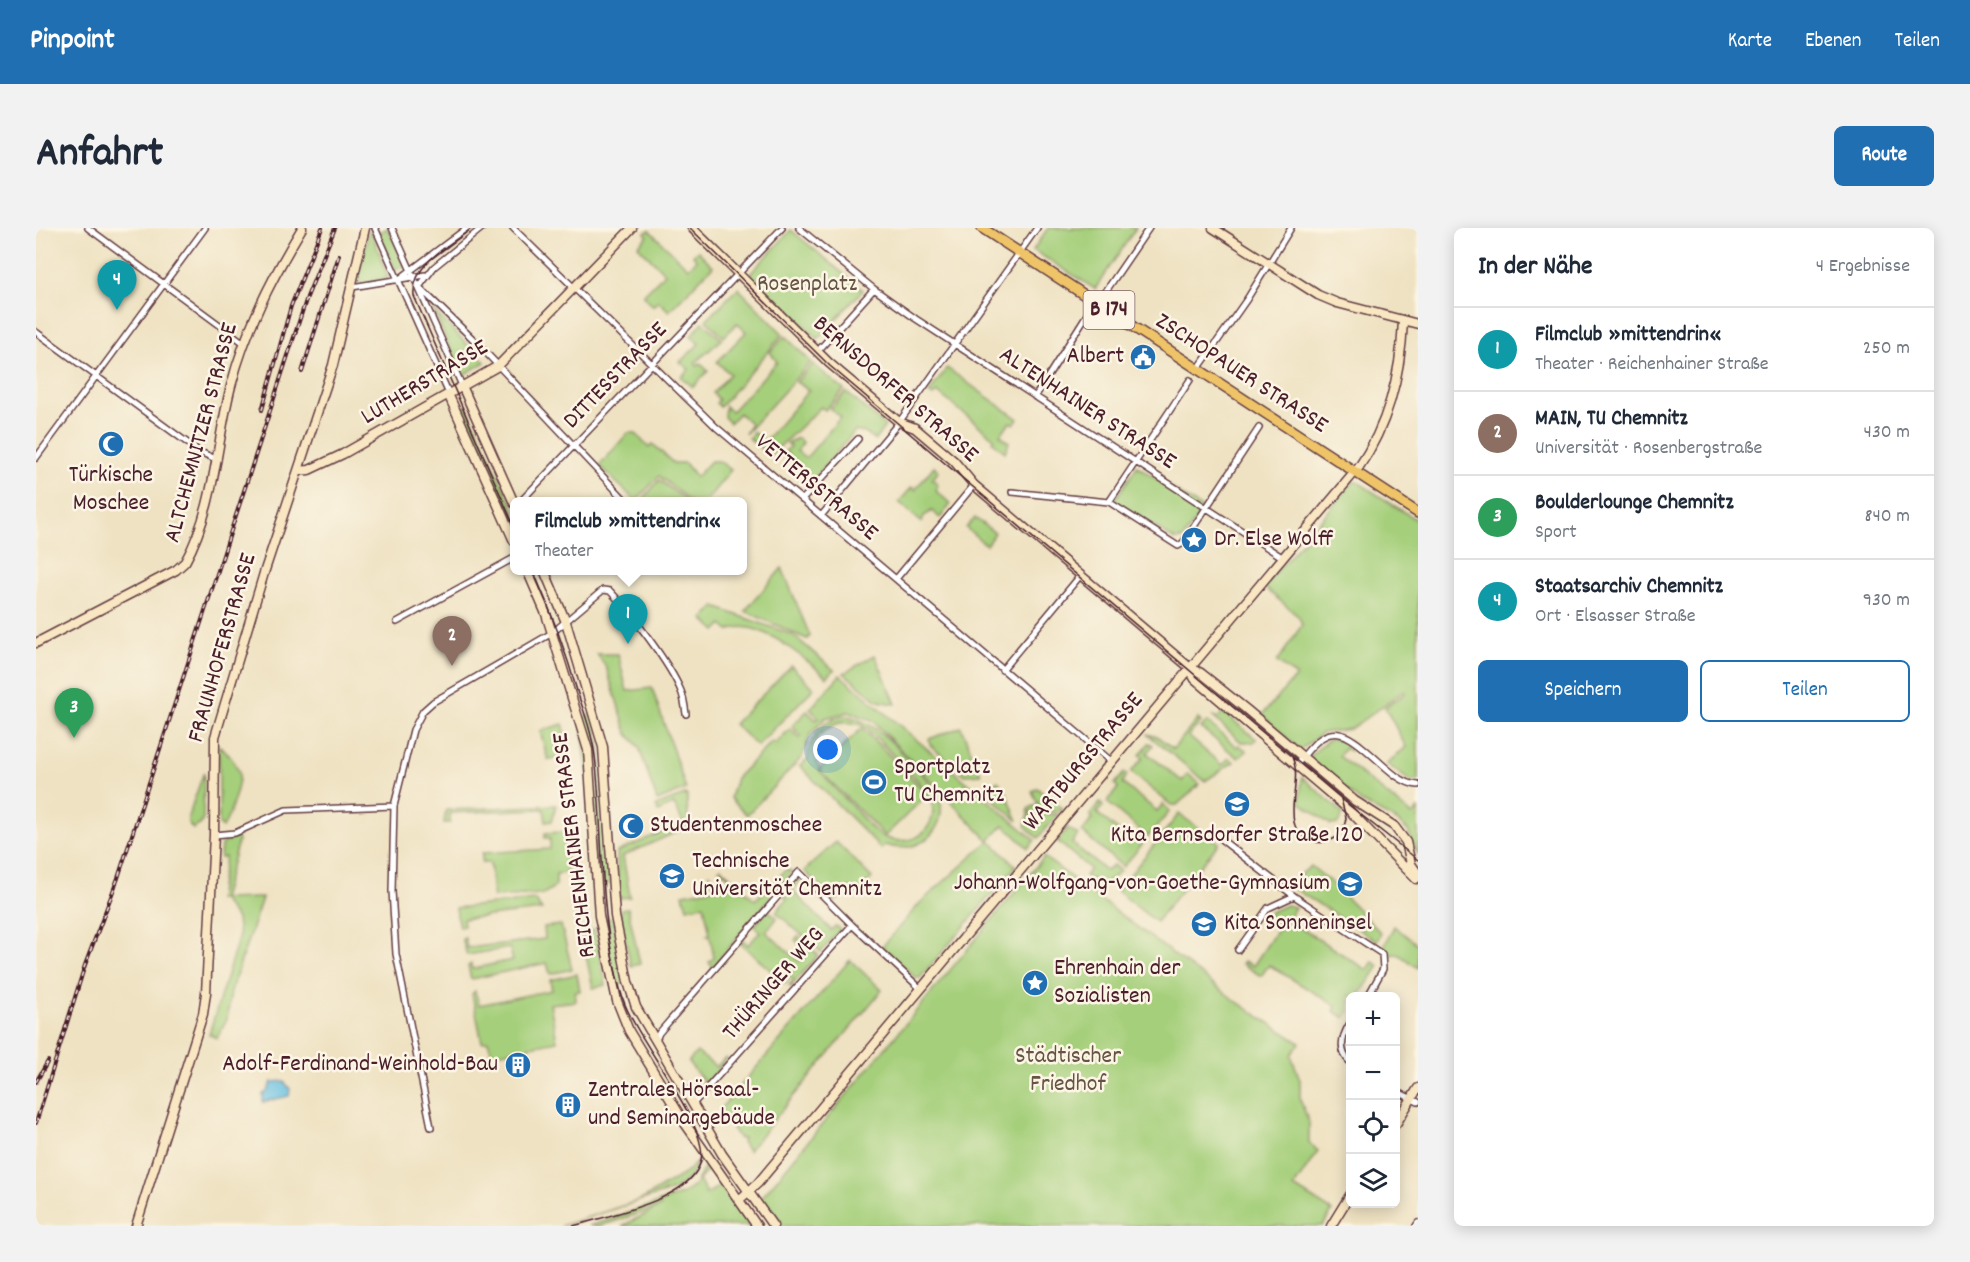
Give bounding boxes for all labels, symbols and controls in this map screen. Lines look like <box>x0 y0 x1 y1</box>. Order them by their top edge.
text: Pinpoint <box>30 22 115 62</box>
text: Karte <box>1728 27 1772 57</box>
text: Ebenen <box>1805 27 1862 57</box>
text: Teilen <box>1895 27 1940 57</box>
text: Anfahrt <box>36 126 163 186</box>
button: Route <box>1834 126 1934 186</box>
text: In der Nähe <box>1478 249 1592 286</box>
text: 4 Ergebnisse <box>1816 253 1910 281</box>
pin: 4 <box>98 260 136 310</box>
park label: Rosenplatz <box>757 268 857 302</box>
road number: B 174 <box>1084 291 1134 329</box>
street label: ZSCHOPAUER STRASSE <box>1148 305 1334 443</box>
street label: BERNSDORFER STRASSE <box>805 308 986 472</box>
street label: DITTESSTRASSE <box>556 315 676 437</box>
street label: ALTCHEMNITZER STRASSE <box>156 319 248 547</box>
text: Filmclub »mittendrin« <box>1535 320 1723 351</box>
street label: LUTHERSTRASSE <box>355 332 495 434</box>
text: 1 <box>1495 335 1500 363</box>
text: 250 m <box>1863 335 1910 363</box>
street label: ALTENHAINER STRASSE <box>992 339 1182 479</box>
place label: Albert <box>1066 340 1124 374</box>
public building icon: Albert <box>1128 342 1158 372</box>
text: Theater · Reichenhainer Straße <box>1535 351 1769 379</box>
text: MAIN, TU Chemnitz <box>1535 404 1688 435</box>
text: 2 <box>1493 419 1502 447</box>
text: 430 m <box>1864 419 1910 447</box>
street label: VETTERSSTRASSE <box>747 426 885 550</box>
mosque icon: Türkische Moschee <box>96 429 126 459</box>
text: Universität · Rosenbergstraße <box>1535 435 1762 463</box>
place label: Türkische Moschee <box>69 459 153 521</box>
text: Boulderlounge Chemnitz <box>1535 488 1734 519</box>
popup <box>510 497 747 575</box>
text: 3 <box>1493 503 1502 531</box>
text: 840 m <box>1864 503 1910 531</box>
text: Filmclub »mittendrin« <box>535 507 722 538</box>
text: Sport <box>1535 519 1577 547</box>
place label: Dr. Else Wolff <box>1214 523 1334 557</box>
place icon: Dr. Else Wolff <box>1179 525 1209 555</box>
text: Theater <box>535 538 594 566</box>
street label: FRAUNHOFERSTRASSE <box>180 549 266 747</box>
text: Staatsarchiv Chemnitz <box>1535 572 1723 603</box>
text: 4 <box>1493 587 1502 615</box>
text: 930 m <box>1863 587 1910 615</box>
pin: 1 <box>608 594 648 644</box>
text: Ort · Elsasser Straße <box>1535 603 1696 631</box>
pin: 2 <box>432 616 472 666</box>
button: Speichern <box>1478 660 1688 722</box>
button: Teilen <box>1700 660 1910 722</box>
street label: WARTBURGSTRASSE <box>1016 685 1152 839</box>
pin: 3 <box>54 688 93 738</box>
street label: REICHENHAINER STRASSE <box>544 730 606 960</box>
your location <box>813 735 842 764</box>
place label: Sportplatz TU Chemnitz <box>894 751 1004 813</box>
sports icon: Sportplatz TU Chemnitz <box>859 767 889 797</box>
school or university icon: Kita Bernsdorfer Straße 120 <box>1222 789 1252 819</box>
place label: Studentenmoschee <box>650 809 822 843</box>
mosque icon: Studentenmoschee <box>616 811 646 841</box>
place label: Kita Bernsdorfer Straße 120 <box>1110 819 1364 853</box>
place label: Technische Universität Chemnitz <box>692 845 882 907</box>
school or university icon: Technische Universität Chemnitz <box>657 861 687 891</box>
place label: Johann-Wolfgang-von-Goethe-Gymnasium <box>954 867 1330 901</box>
school or university icon: Johann-Wolfgang-von-Goethe-Gymnasium <box>1335 869 1365 899</box>
place label: Kita Sonneninsel <box>1224 907 1372 941</box>
school or university icon: Kita Sonneninsel <box>1189 909 1219 939</box>
street label: THÜRINGER WEG <box>715 920 833 1048</box>
place label: Ehrenhain der Sozialisten <box>1054 952 1180 1014</box>
place icon: Ehrenhain der Sozialisten <box>1020 968 1050 998</box>
map controls <box>1346 992 1400 1208</box>
button: + <box>1346 992 1400 1046</box>
park label: Städtischer Friedhof <box>1015 1040 1121 1102</box>
button: − <box>1346 1046 1400 1100</box>
place label: Adolf-Ferdinand-Weinhold-Bau <box>222 1048 498 1082</box>
building icon: Adolf-Ferdinand-Weinhold-Bau <box>503 1050 533 1080</box>
place label: Zentrales Hörsaal- und Seminargebäude <box>588 1074 775 1136</box>
building icon: Zentrales Hörsaal- und Seminargebäude <box>553 1090 583 1120</box>
button: locate <box>1346 1100 1400 1154</box>
button: layers <box>1346 1154 1400 1208</box>

